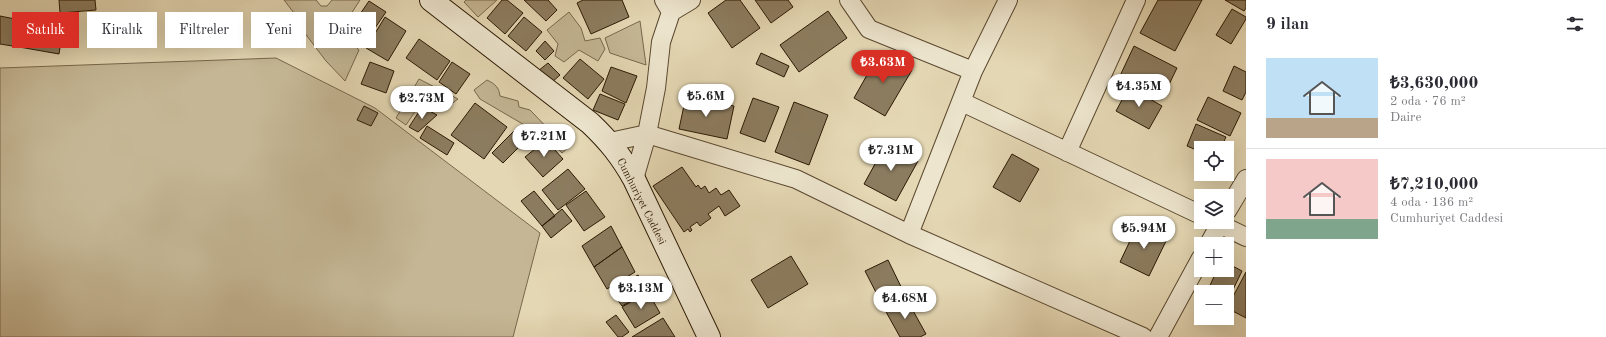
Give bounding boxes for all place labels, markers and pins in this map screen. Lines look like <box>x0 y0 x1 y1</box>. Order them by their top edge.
pin: ₺3.63M <box>850 50 916 84</box>
pin: ₺4.35M <box>1106 74 1172 108</box>
pin: ₺5.6M <box>678 84 734 118</box>
pin: ₺2.73M <box>389 86 455 120</box>
pin: ₺7.21M <box>511 124 577 158</box>
pin: ₺7.31M <box>858 138 924 172</box>
pin: ₺5.94M <box>1111 216 1177 250</box>
pin: ₺3.13M <box>608 276 674 310</box>
pin: ₺4.68M <box>872 286 938 320</box>

